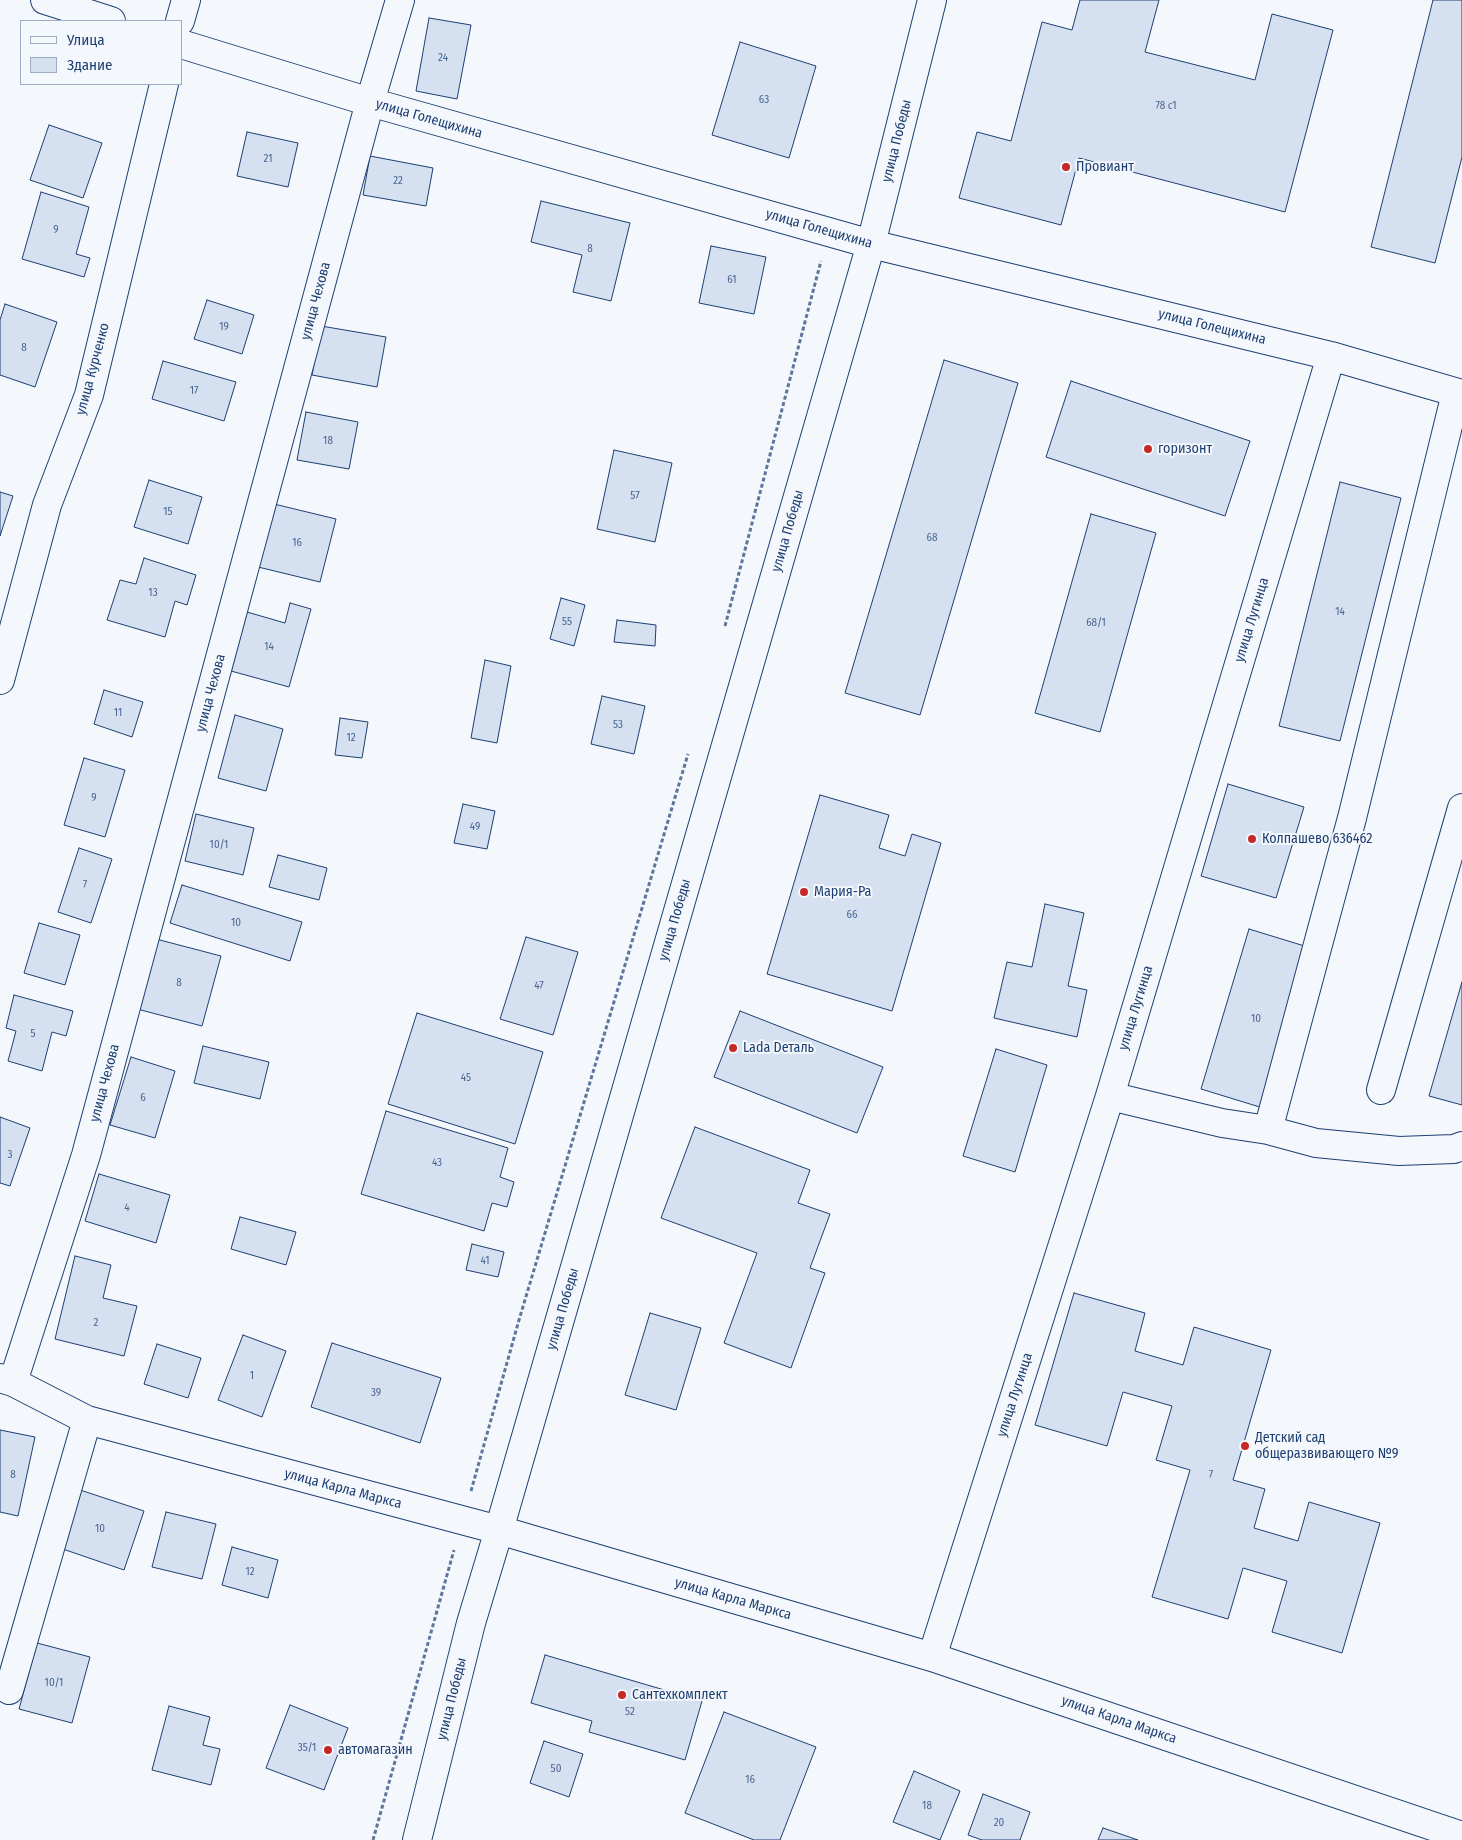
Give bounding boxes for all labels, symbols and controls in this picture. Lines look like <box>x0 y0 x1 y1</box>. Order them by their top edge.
legend <box>20 20 182 85</box>
text: Улица <box>67 31 105 49</box>
house number: 24 <box>438 51 448 65</box>
text: Здание <box>67 56 113 74</box>
house number: 63 <box>759 93 769 107</box>
street label: улица Голещихина <box>374 96 484 142</box>
street label: улица Победы <box>879 98 915 184</box>
house number: 78 с1 <box>1155 99 1177 113</box>
house number: 21 <box>264 152 272 166</box>
place label: Провиант <box>1076 159 1134 175</box>
marker: Провиант <box>1060 161 1072 173</box>
house number: 22 <box>393 174 403 188</box>
street label: улица Голещихина <box>764 206 874 252</box>
house number: 9 <box>53 223 59 237</box>
house number: 8 <box>587 242 593 256</box>
street label: улица Чехова <box>298 260 334 342</box>
house number: 61 <box>727 273 737 287</box>
street label: улица Голещихина <box>1156 306 1268 348</box>
house number: 19 <box>219 320 229 334</box>
street label: улица Курченко <box>73 321 113 417</box>
house number: 8 <box>21 341 27 355</box>
house number: 17 <box>190 384 198 398</box>
house number: 18 <box>323 434 333 448</box>
place label: горизонт <box>1158 441 1212 457</box>
marker: горизонт <box>1142 443 1154 455</box>
street label: улица Победы <box>768 488 808 574</box>
house number: 57 <box>630 489 640 503</box>
house number: 15 <box>163 505 173 519</box>
house number: 68 <box>927 531 937 545</box>
house number: 16 <box>292 536 302 550</box>
street label: улица Лугинца <box>1231 576 1273 664</box>
house number: 13 <box>148 586 158 600</box>
house number: 14 <box>1335 605 1345 619</box>
house number: 55 <box>562 615 572 629</box>
house number: 68/1 <box>1086 616 1106 630</box>
house number: 14 <box>264 640 274 654</box>
street label: улица Чехова <box>193 652 229 734</box>
house number: 11 <box>114 706 122 720</box>
house number: 53 <box>613 718 623 732</box>
house number: 12 <box>346 731 356 745</box>
house number: 9 <box>91 791 97 805</box>
house number: 49 <box>470 820 480 834</box>
place label: Колпашево 636462 <box>1262 831 1372 847</box>
marker: Колпашево 636462 <box>1246 833 1258 845</box>
house number: 10/1 <box>210 838 228 852</box>
street label: улица Победы <box>655 877 695 963</box>
house number: 7 <box>83 878 87 892</box>
place label: Мария-Ра <box>814 884 871 900</box>
marker: Мария-Ра <box>798 886 810 898</box>
house number: 66 <box>847 908 857 922</box>
house number: 10 <box>231 916 241 930</box>
street label: улица Лугинца <box>1115 964 1157 1052</box>
house number: 8 <box>176 976 182 990</box>
house number: 47 <box>534 979 544 993</box>
house number: 10 <box>1251 1012 1261 1026</box>
house number: 5 <box>30 1027 36 1041</box>
place label: Lada Dеталь <box>743 1040 814 1056</box>
street label: улица Чехова <box>87 1042 123 1124</box>
marker: Lada Dеталь <box>727 1042 739 1054</box>
house number: 45 <box>461 1071 471 1085</box>
house number: 6 <box>140 1091 146 1105</box>
house number: 3 <box>8 1148 12 1162</box>
house number: 43 <box>432 1156 442 1170</box>
house number: 4 <box>124 1201 130 1215</box>
house number: 41 <box>480 1254 490 1268</box>
street label: улица Победы <box>543 1266 583 1352</box>
house number: 2 <box>94 1316 98 1330</box>
street label: улица Лугинца <box>993 1351 1037 1439</box>
house number: 1 <box>250 1369 254 1383</box>
house number: 39 <box>371 1386 381 1400</box>
place label: Детский сад общеразвивающего №9 <box>1255 1430 1399 1462</box>
marker: Детский сад общеразвивающего №9 <box>1239 1440 1251 1452</box>
street label: улица Карла Маркса <box>283 1465 403 1513</box>
house number: 8 <box>10 1468 16 1482</box>
house number: 7 <box>1209 1468 1213 1482</box>
house number: 10 <box>95 1522 105 1536</box>
house number: 12 <box>245 1565 255 1579</box>
street label: улица Карла Маркса <box>673 1574 793 1624</box>
street label: улица Победы <box>434 1656 470 1742</box>
house number: 10/1 <box>45 1676 63 1690</box>
place label: Сантехкомплект <box>632 1687 728 1703</box>
marker: Сантехкомплект <box>616 1689 628 1701</box>
street label: улица Карла Маркса <box>1059 1692 1179 1748</box>
house number: 52 <box>625 1705 635 1719</box>
house number: 35/1 <box>298 1741 316 1755</box>
place label: автомагазин <box>338 1742 413 1758</box>
marker: автомагазин <box>322 1744 334 1756</box>
house number: 50 <box>551 1762 561 1776</box>
house number: 16 <box>745 1773 755 1787</box>
house number: 18 <box>922 1799 932 1813</box>
house number: 20 <box>994 1816 1004 1830</box>

